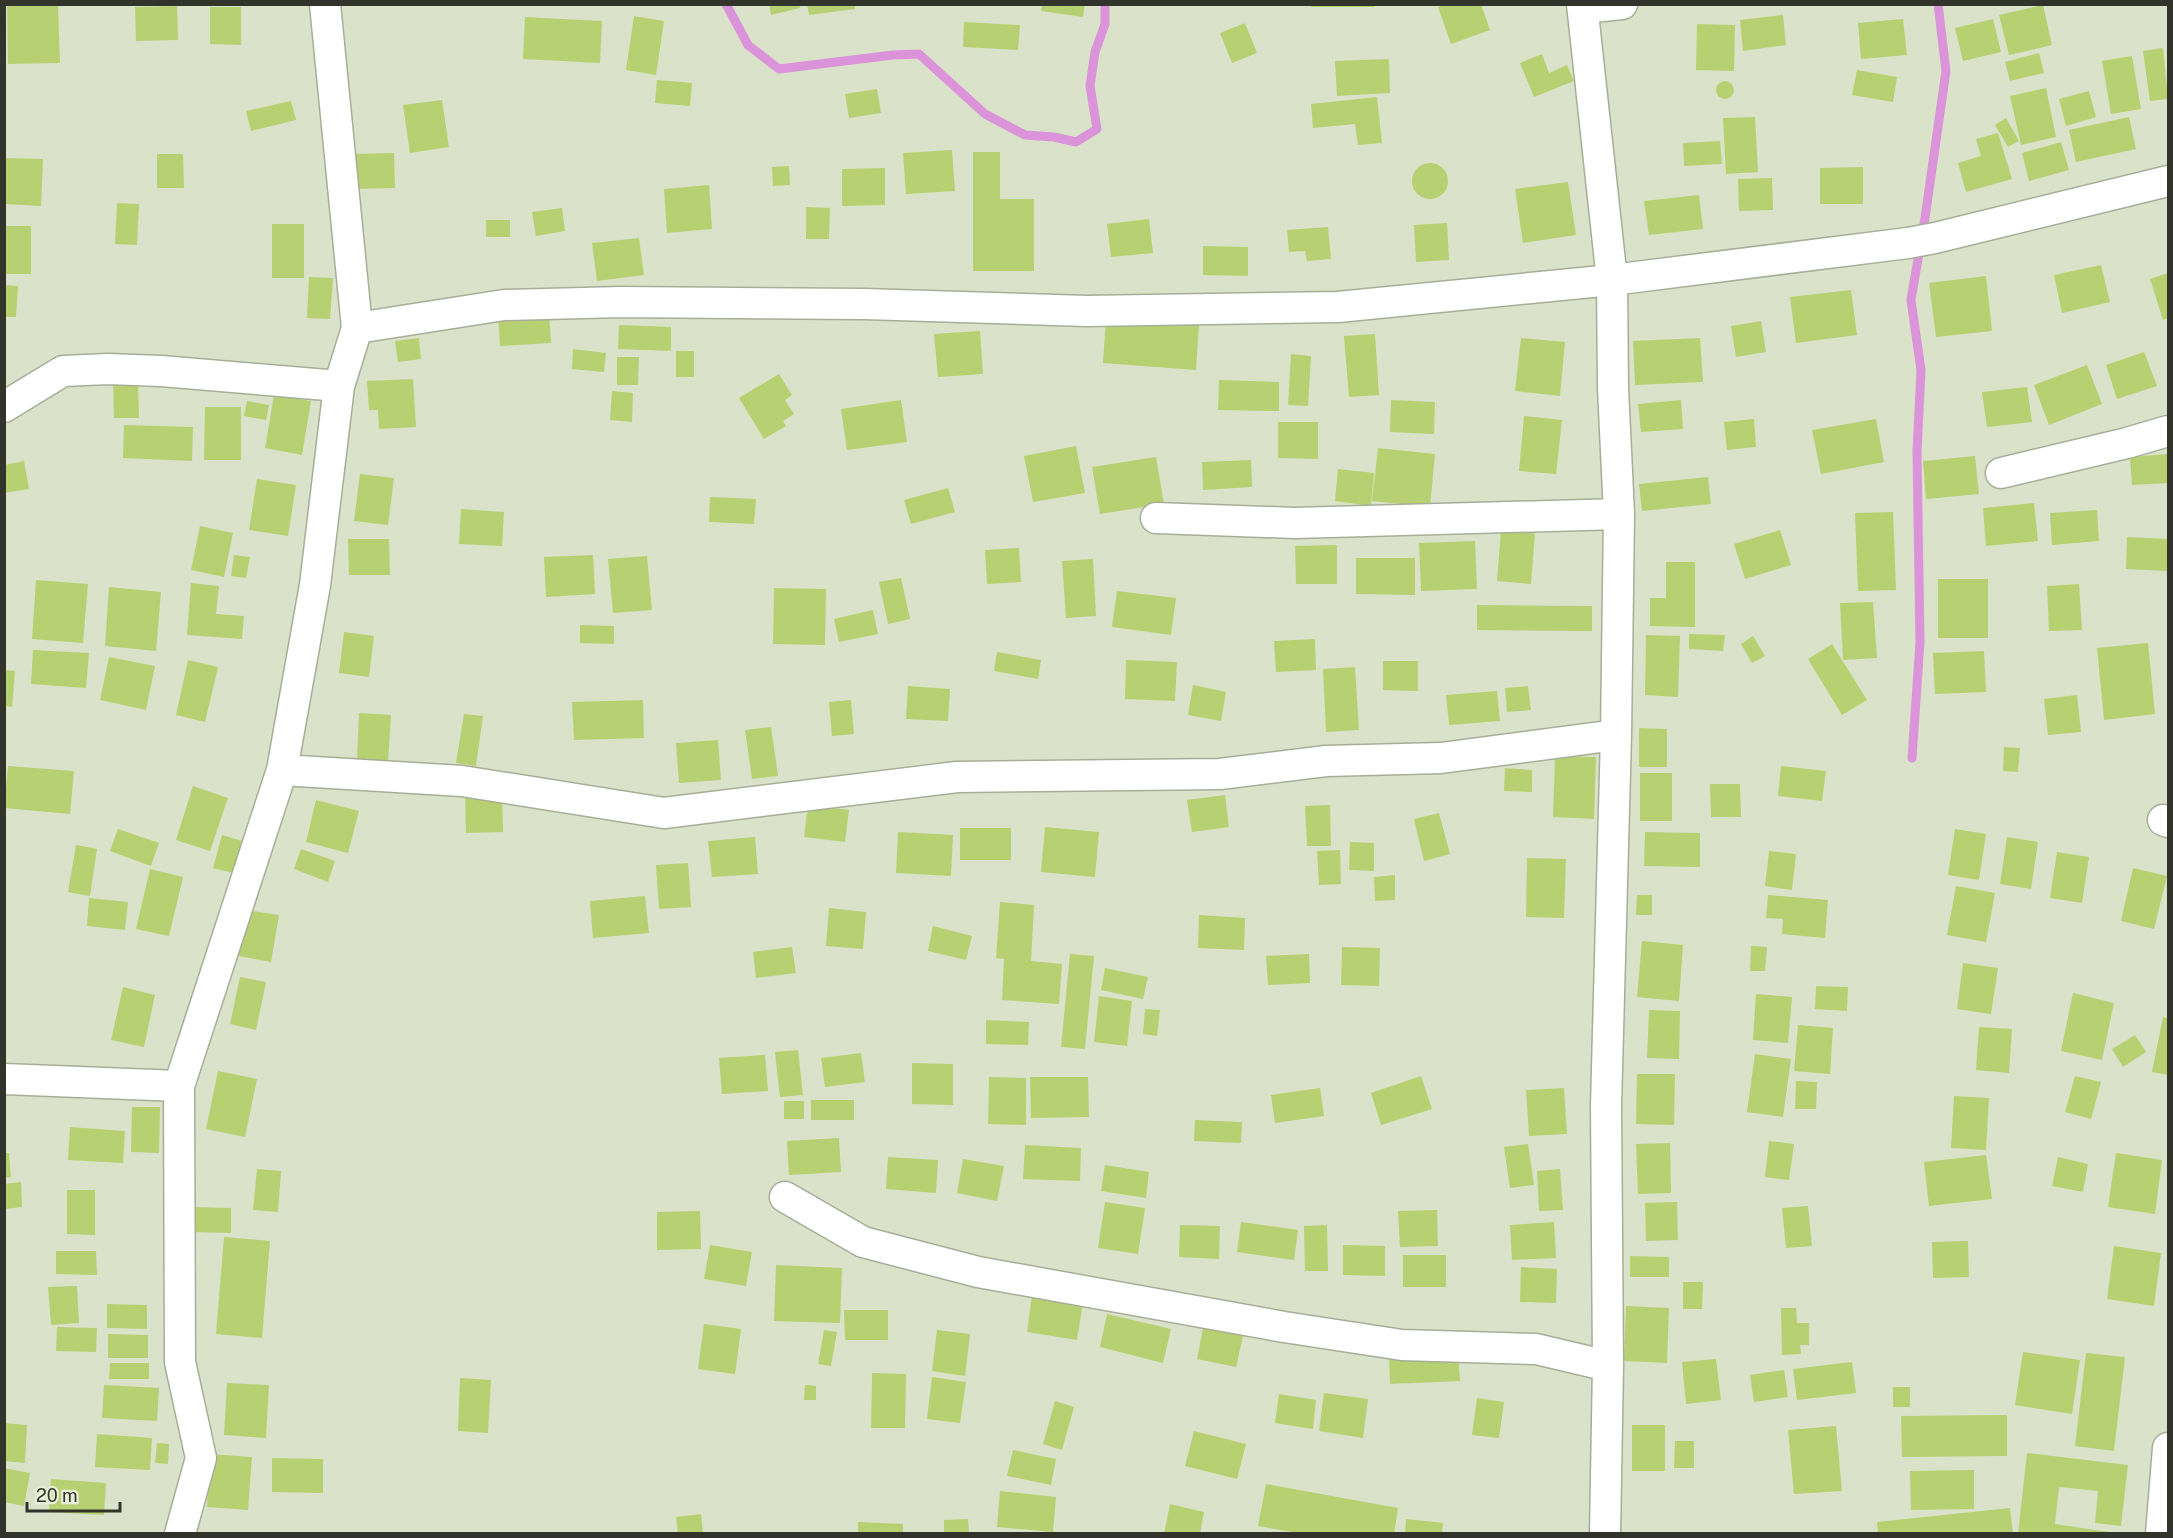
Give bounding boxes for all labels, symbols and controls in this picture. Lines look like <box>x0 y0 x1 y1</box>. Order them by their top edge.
scale bar <box>27 1475 120 1513</box>
text: 20 m <box>36 1485 78 1506</box>

